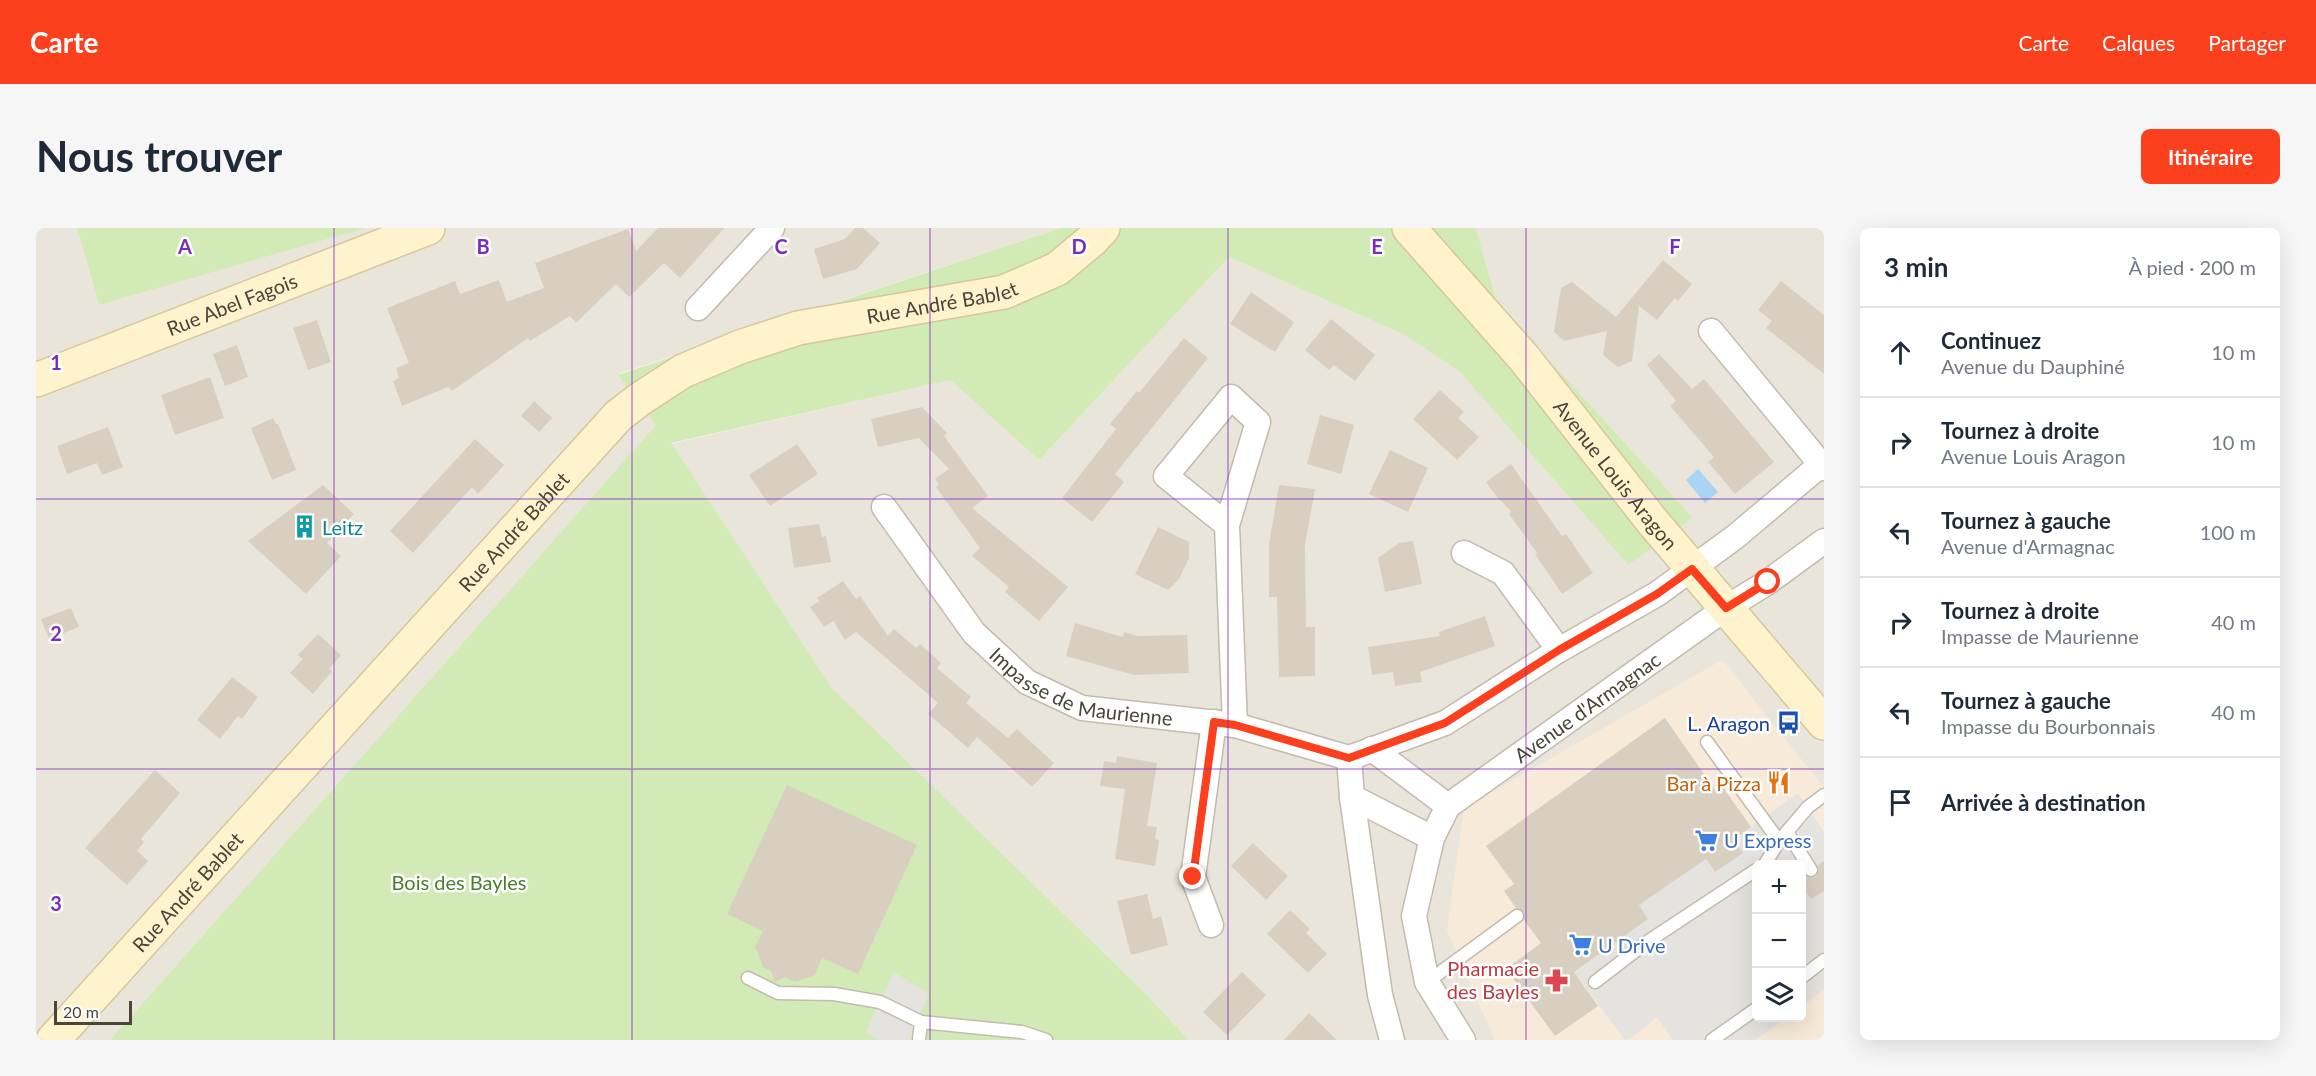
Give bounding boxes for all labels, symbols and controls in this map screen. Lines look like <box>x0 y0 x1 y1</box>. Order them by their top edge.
text: Carte <box>30 25 98 59</box>
text: Carte <box>2018 30 2069 55</box>
text: Calques <box>2102 30 2175 55</box>
text: Partager <box>2208 30 2286 55</box>
button: Itinéraire <box>2141 129 2280 184</box>
text: Nous trouver <box>36 131 282 181</box>
text: A <box>177 234 192 258</box>
text: B <box>476 234 490 258</box>
text: C <box>774 234 788 258</box>
text: D <box>1071 234 1087 258</box>
text: E <box>1371 234 1383 258</box>
text: F <box>1669 234 1681 258</box>
text: 3 min <box>1884 251 1948 283</box>
text: À pied · 200 m <box>2128 255 2256 279</box>
street label: Rue Abel Fagois <box>163 268 301 340</box>
street label: Rue André Bablet <box>865 276 1021 328</box>
text: Continuez <box>1941 327 2041 354</box>
icon: ahead <box>1884 336 1917 369</box>
text: 10 m <box>2211 340 2256 364</box>
text: 1 <box>50 350 62 374</box>
text: Avenue du Dauphiné <box>1941 354 2125 378</box>
street label: Avenue Louis Aragon <box>1549 395 1683 554</box>
text: Tournez à droite <box>1941 417 2099 444</box>
icon: right <box>1884 426 1917 459</box>
text: 10 m <box>2211 430 2256 454</box>
text: Avenue Louis Aragon <box>1941 444 2126 468</box>
street label: Rue André Bablet <box>453 467 574 596</box>
text: Tournez à gauche <box>1941 507 2111 534</box>
building icon: Leitz <box>291 514 317 540</box>
place label: Leitz <box>322 515 363 539</box>
icon: left <box>1884 516 1917 549</box>
text: 100 m <box>2200 520 2256 544</box>
text: Avenue d'Armagnac <box>1941 534 2115 558</box>
route start <box>1754 568 1780 594</box>
text: Tournez à droite <box>1941 597 2099 624</box>
icon: right <box>1884 606 1917 639</box>
text: 40 m <box>2211 610 2256 634</box>
text: 2 <box>50 621 62 645</box>
text: Impasse de Maurienne <box>1941 624 2139 648</box>
street label: Impasse de Maurienne <box>985 642 1174 730</box>
street label: Avenue d'Armagnac <box>1509 647 1665 767</box>
text: Tournez à gauche <box>1941 687 2111 714</box>
icon: left <box>1884 696 1917 729</box>
text: 40 m <box>2211 700 2256 724</box>
bus stop icon: L. Aragon <box>1775 710 1801 736</box>
place label: L. Aragon <box>1687 711 1770 735</box>
text: Impasse du Bourbonnais <box>1941 714 2155 738</box>
restaurant icon: Bar à Pizza <box>1766 770 1792 796</box>
place label: Bar à Pizza <box>1666 771 1761 795</box>
icon: arrive <box>1884 786 1917 819</box>
text: Arrivée à destination <box>1941 789 2146 816</box>
street label: Rue André Bablet <box>127 827 248 957</box>
supermarket icon: U Express <box>1693 827 1719 853</box>
place label: U Express <box>1724 828 1811 852</box>
map controls <box>1752 860 1806 1022</box>
button: + <box>1752 860 1806 914</box>
route end <box>1179 863 1205 889</box>
park label: Bois des Bayles <box>392 870 526 894</box>
text: 3 <box>50 891 62 915</box>
button: − <box>1752 914 1806 968</box>
supermarket icon: U Drive <box>1567 932 1593 958</box>
place label: U Drive <box>1598 933 1666 957</box>
place label: Pharmacie des Bayles <box>1447 956 1539 1003</box>
pharmacy icon: Pharmacie des Bayles <box>1544 967 1570 993</box>
button: layers <box>1752 968 1806 1022</box>
scale bar <box>54 998 132 1026</box>
text: 20 m <box>63 1002 99 1021</box>

